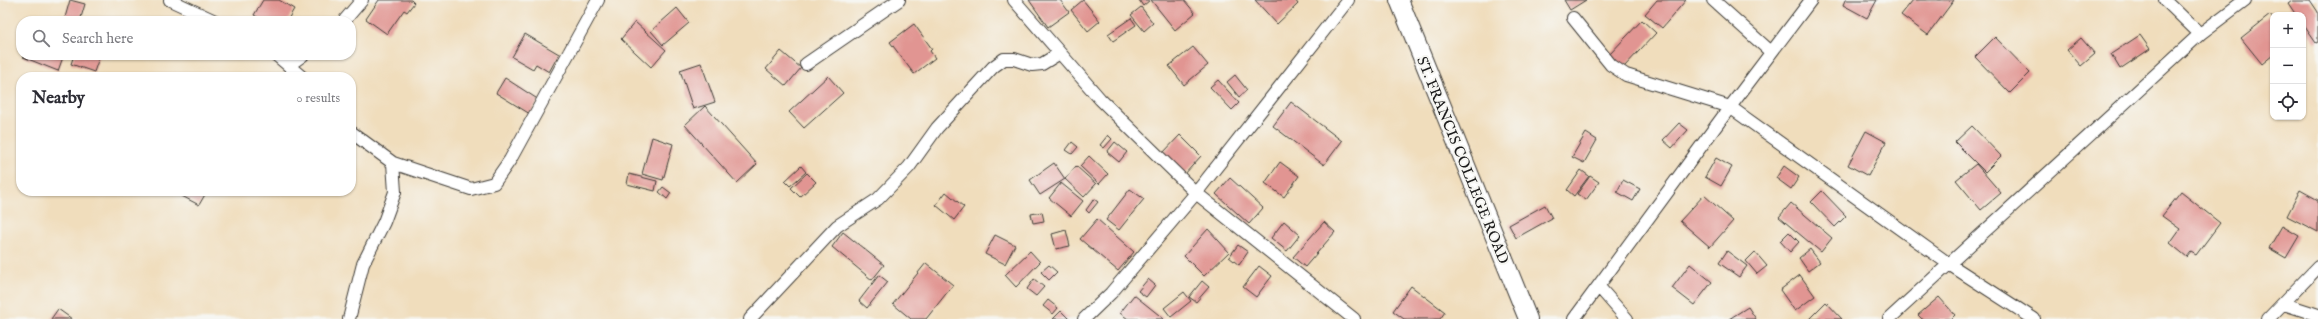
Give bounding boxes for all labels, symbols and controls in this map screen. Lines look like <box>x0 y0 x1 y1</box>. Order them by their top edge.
map controls <box>2270 12 2306 120</box>
button: + <box>2270 12 2306 48</box>
search box <box>16 16 356 60</box>
icon: search <box>30 27 52 49</box>
text: Search here <box>62 29 133 48</box>
button: − <box>2270 48 2306 84</box>
street label: ST. FRANCIS COLLEGE ROAD <box>1412 54 1513 267</box>
button: locate <box>2270 84 2306 120</box>
text: Nearby <box>32 88 85 109</box>
text: 0 results <box>296 90 340 107</box>

